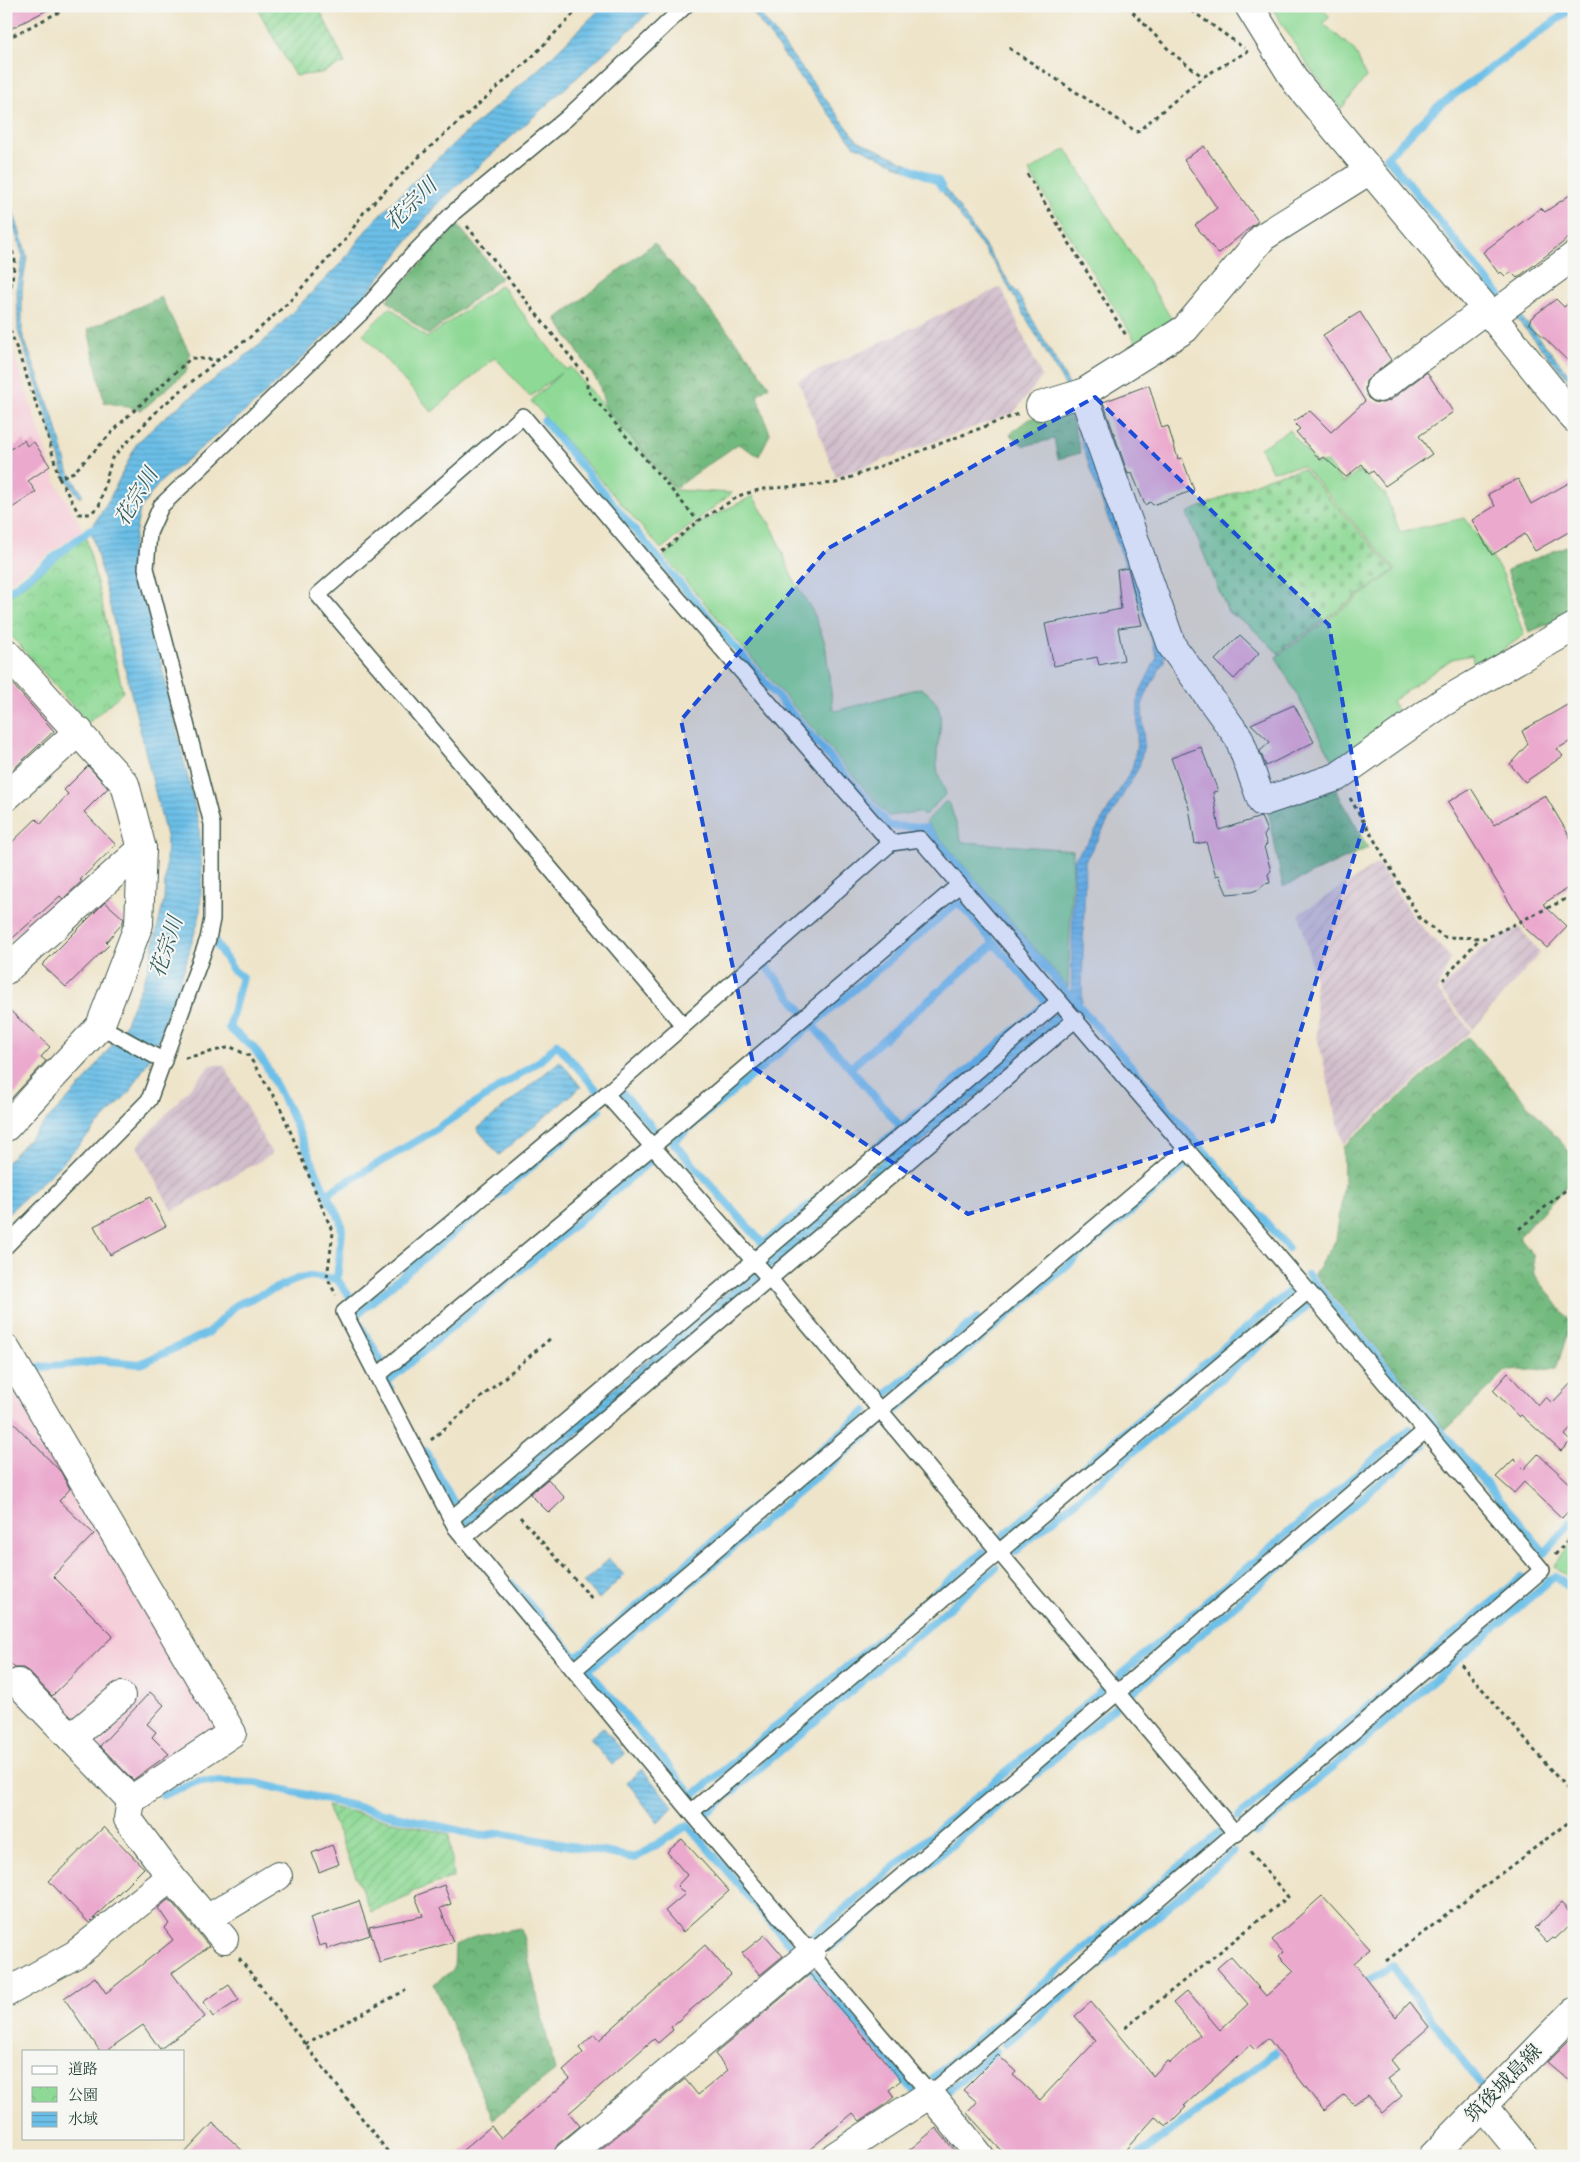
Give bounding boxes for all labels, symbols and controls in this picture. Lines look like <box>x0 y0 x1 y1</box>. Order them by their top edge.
water label: 花宗川 <box>377 169 445 237</box>
water label: 花宗川 <box>106 460 166 532</box>
water label: 花宗川 <box>141 910 191 982</box>
street label: 筑後城島線 <box>1457 2037 1548 2129</box>
legend <box>22 2050 185 2140</box>
text: 道路 <box>68 2058 98 2079</box>
text: 公園 <box>68 2084 98 2105</box>
text: 水域 <box>68 2108 98 2129</box>

